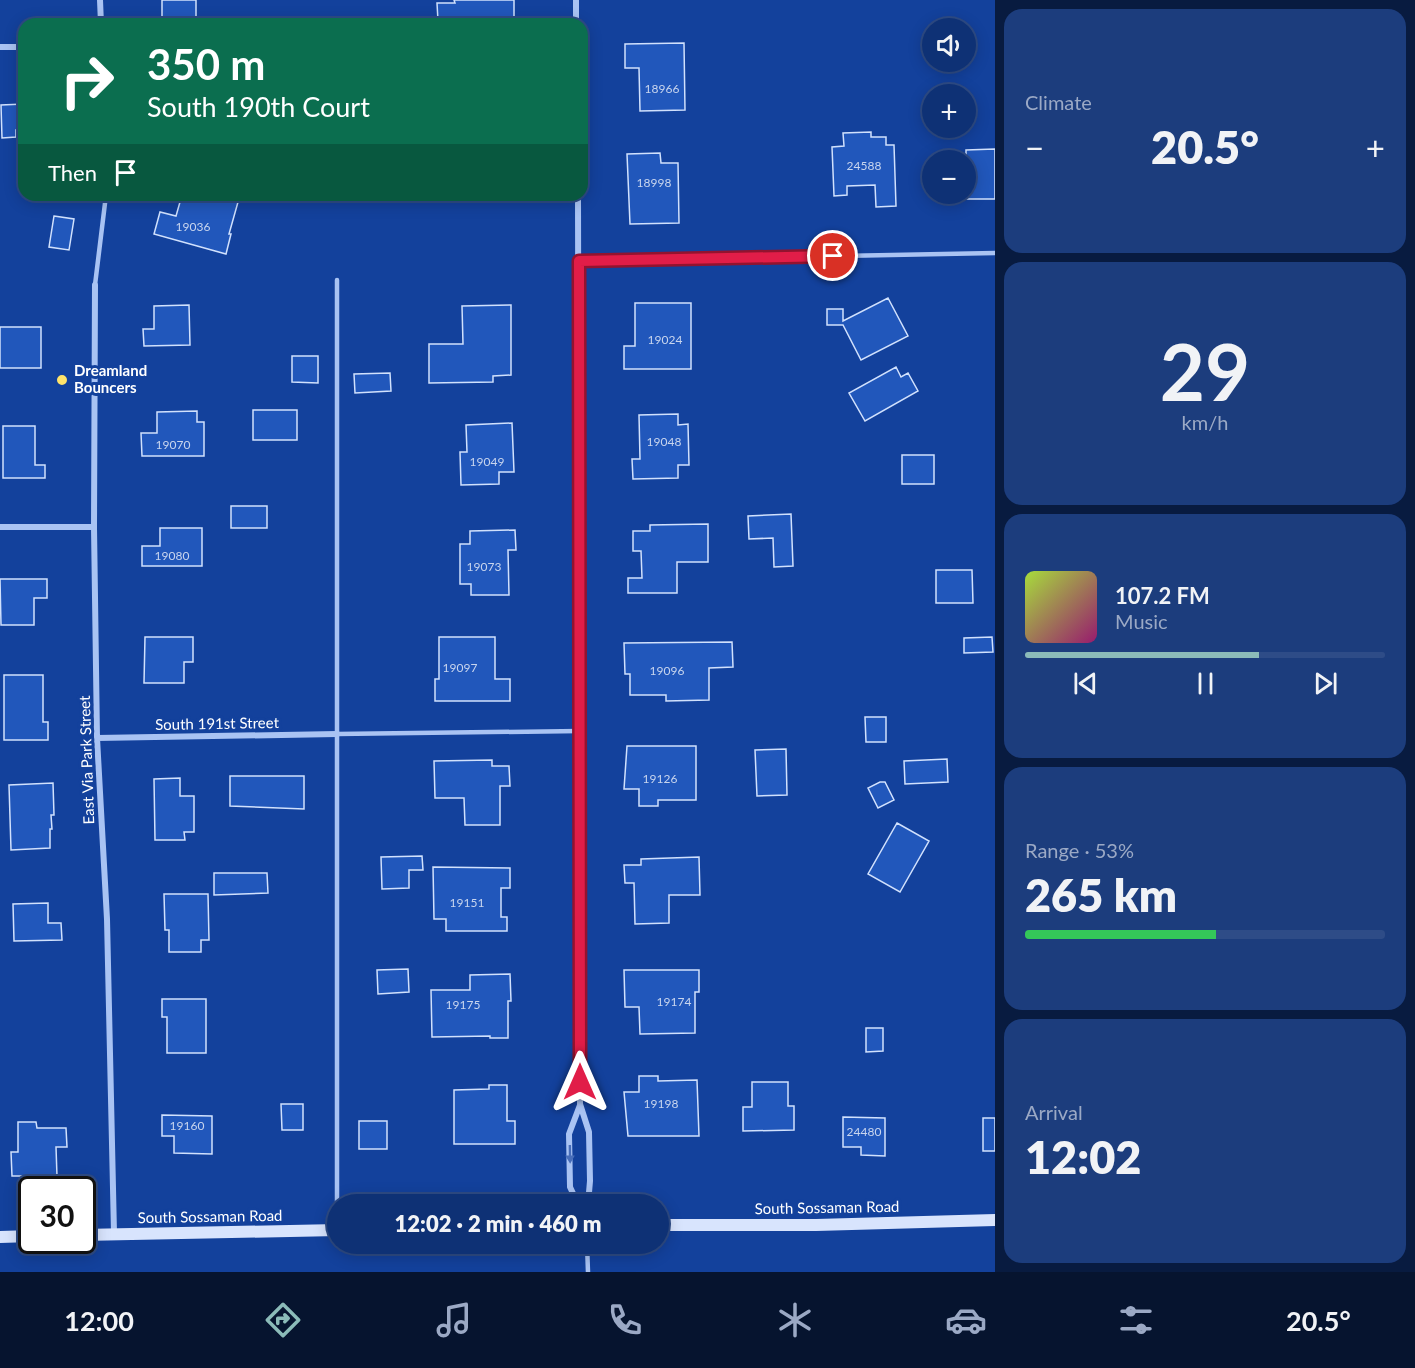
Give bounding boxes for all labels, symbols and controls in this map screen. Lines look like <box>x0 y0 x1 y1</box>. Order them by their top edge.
map controls <box>922 18 976 204</box>
button: sound <box>922 18 976 72</box>
text: 350 m <box>147 39 265 89</box>
icon: right <box>48 42 126 120</box>
house number: 18966 <box>645 81 679 96</box>
button: + <box>922 84 976 138</box>
text: South 190th Court <box>147 90 370 123</box>
text: Climate <box>1025 90 1092 114</box>
text: 20.5° <box>1151 120 1259 174</box>
text: − <box>1025 127 1044 167</box>
text: + <box>1366 127 1385 167</box>
button: − <box>922 150 976 204</box>
icon: arrive <box>109 156 142 189</box>
house number: 24588 <box>847 158 881 173</box>
text: Then <box>48 159 97 186</box>
house number: 18998 <box>637 175 671 190</box>
house number: 19036 <box>176 219 210 234</box>
pin <box>807 230 858 281</box>
icon: arrive <box>816 239 849 272</box>
text: 29 <box>1160 324 1250 418</box>
house number: 19024 <box>648 332 682 347</box>
place label: Dreamland Bouncers <box>74 361 147 396</box>
marker: Dreamland Bouncers <box>55 373 69 387</box>
text: km/h <box>1182 410 1228 434</box>
house number: 19048 <box>647 434 681 449</box>
house number: 19070 <box>156 437 190 452</box>
house number: 19049 <box>470 454 504 469</box>
house number: 19080 <box>155 548 189 563</box>
house number: 19073 <box>467 559 501 574</box>
text: 107.2 FM <box>1115 582 1210 609</box>
text: Music <box>1115 609 1168 633</box>
house number: 19097 <box>443 660 477 675</box>
house number: 19096 <box>650 663 684 678</box>
icon: previous <box>1069 667 1102 700</box>
icon: pause <box>1189 667 1222 700</box>
icon: next <box>1309 667 1342 700</box>
street label: East Via Park Street <box>75 695 97 825</box>
street label: South 191st Street <box>155 713 280 733</box>
house number: 19126 <box>643 771 677 786</box>
text: Range · 53% <box>1025 838 1134 862</box>
text: 265 km <box>1025 868 1177 922</box>
house number: 19151 <box>450 895 484 910</box>
house number: 19174 <box>657 994 691 1009</box>
house number: 19175 <box>446 997 480 1012</box>
position arrow <box>548 1050 612 1114</box>
house number: 19198 <box>644 1096 678 1111</box>
text: Arrival <box>1025 1100 1083 1124</box>
house number: 19160 <box>170 1118 204 1133</box>
house number: 24480 <box>847 1124 881 1139</box>
text: 12:02 <box>1025 1130 1141 1184</box>
one-way arrow <box>565 1145 575 1164</box>
speed limit sign: 30 <box>18 1176 96 1254</box>
street label: South Sossaman Road <box>754 1197 900 1217</box>
street label: South Sossaman Road <box>137 1206 283 1226</box>
text: 12:02 · 2 min · 460 m <box>395 1210 601 1237</box>
icon: directions <box>262 1299 304 1341</box>
icon: music <box>433 1299 475 1341</box>
icon: phone <box>604 1299 646 1341</box>
icon: climate <box>774 1299 816 1341</box>
icon: car <box>945 1299 987 1341</box>
icon: filters <box>1115 1299 1157 1341</box>
text: 12:00 <box>64 1304 134 1337</box>
text: 20.5° <box>1286 1304 1351 1337</box>

